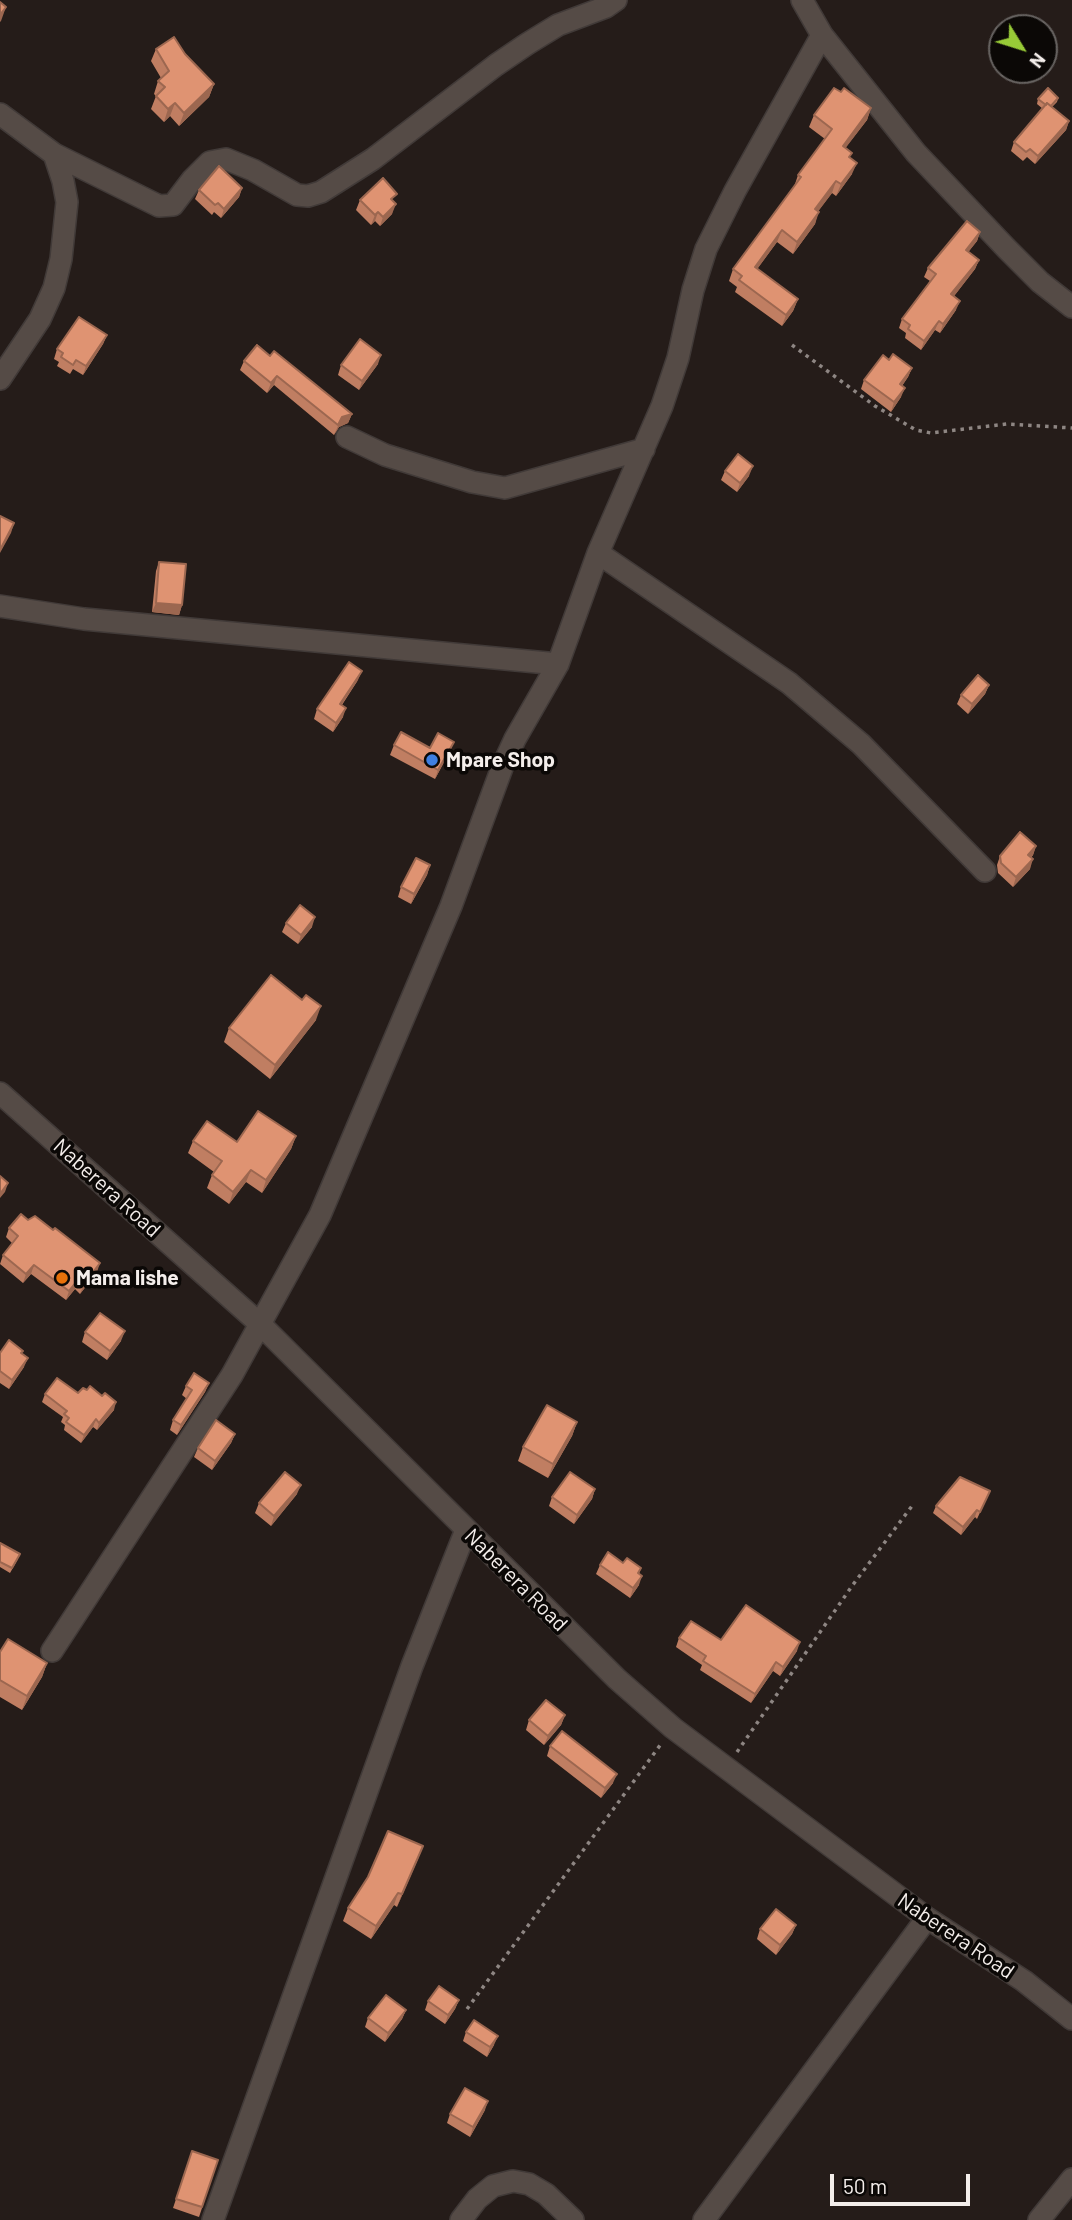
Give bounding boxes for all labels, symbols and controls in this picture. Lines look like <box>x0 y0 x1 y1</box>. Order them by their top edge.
north arrow <box>988 14 1058 84</box>
text: N <box>1025 49 1051 73</box>
place label: Mpare Shop <box>446 747 555 773</box>
marker: Mpare Shop <box>424 752 440 768</box>
street label: Naberera Road <box>48 1133 166 1243</box>
place label: Mama lishe <box>76 1265 179 1291</box>
marker: Mama lishe <box>54 1270 70 1286</box>
street label: Naberera Road <box>459 1523 573 1637</box>
street label: Naberera Road <box>893 1888 1019 1984</box>
scale bar <box>834 2160 974 2204</box>
text: 50 m <box>843 2173 887 2198</box>

